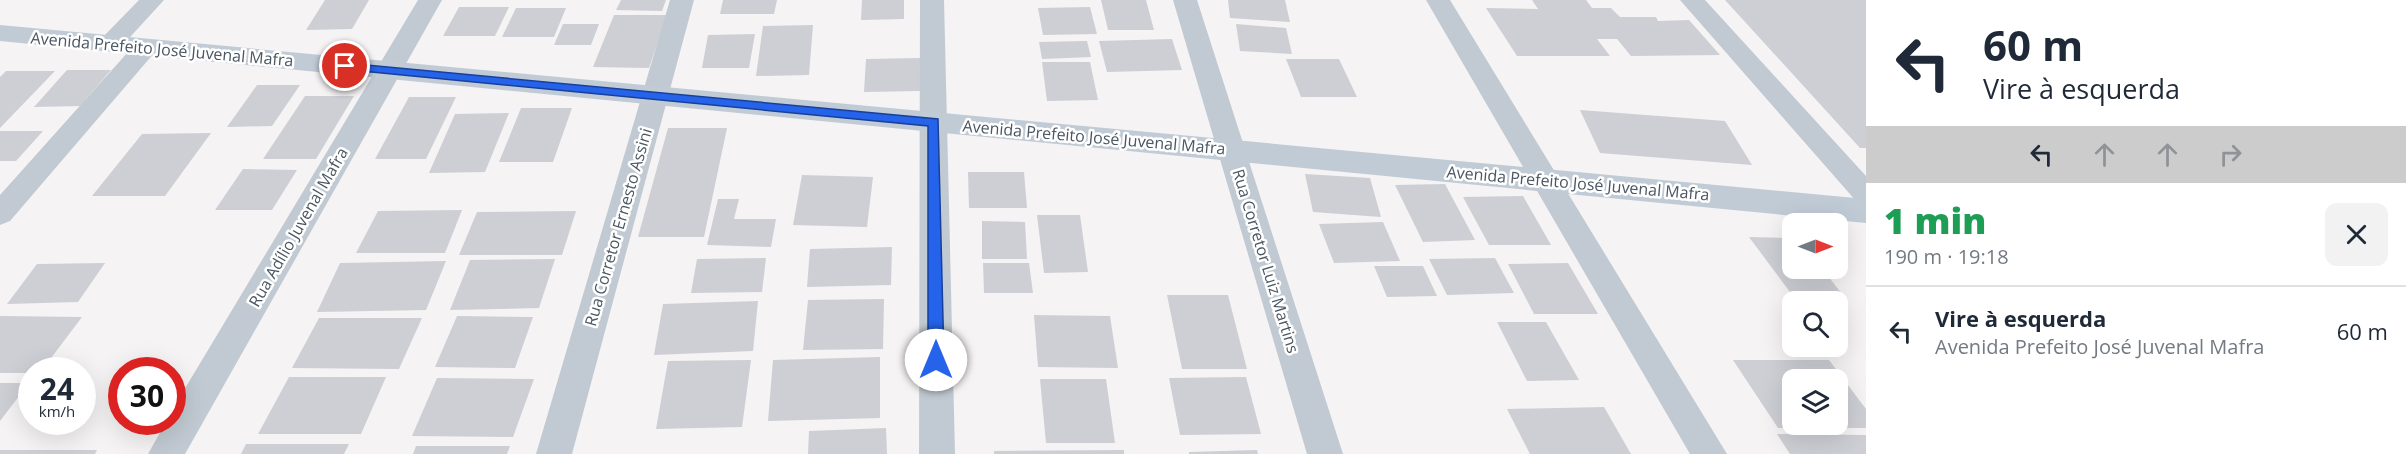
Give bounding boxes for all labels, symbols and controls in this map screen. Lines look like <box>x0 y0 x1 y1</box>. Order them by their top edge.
text: 60 m <box>1983 16 2083 73</box>
icon: left <box>1884 24 1962 102</box>
street label: Avenida Prefeito José Juvenal Mafra <box>30 27 294 71</box>
pin <box>319 40 370 91</box>
icon: arrive <box>328 49 361 82</box>
text: Vire à esquerda <box>1983 70 2180 107</box>
street label: Avenida Prefeito José Juvenal Mafra <box>962 115 1226 159</box>
street label: Rua Corretor Ernesto Assini <box>579 125 657 329</box>
icon: left <box>2025 138 2058 171</box>
icon: ahead <box>2088 138 2121 171</box>
icon: ahead <box>2151 138 2184 171</box>
icon: right <box>2214 138 2247 171</box>
street label: Rua Adílio Juvenal Mafra <box>243 143 353 311</box>
street label: Avenida Prefeito José Juvenal Mafra <box>1446 161 1710 205</box>
street label: Rua Corretor Luiz Martins <box>1228 166 1304 356</box>
text: 1 min <box>1884 196 1986 245</box>
button: close <box>2325 203 2388 266</box>
north arrow <box>1782 213 1848 279</box>
map controls <box>1782 213 1848 435</box>
text: 190 m · 19:18 <box>1884 243 2009 270</box>
button: search <box>1782 291 1848 357</box>
text: Vire à esquerda <box>1935 303 2106 333</box>
icon: left <box>1884 315 1917 348</box>
text: 60 m <box>2337 316 2388 346</box>
position arrow <box>904 328 968 392</box>
text: Avenida Prefeito José Juvenal Mafra <box>1935 333 2264 360</box>
speed limit sign: 30 <box>108 357 186 435</box>
text: 24 <box>40 368 74 409</box>
button: layers <box>1782 369 1848 435</box>
text: km/h <box>39 401 75 421</box>

